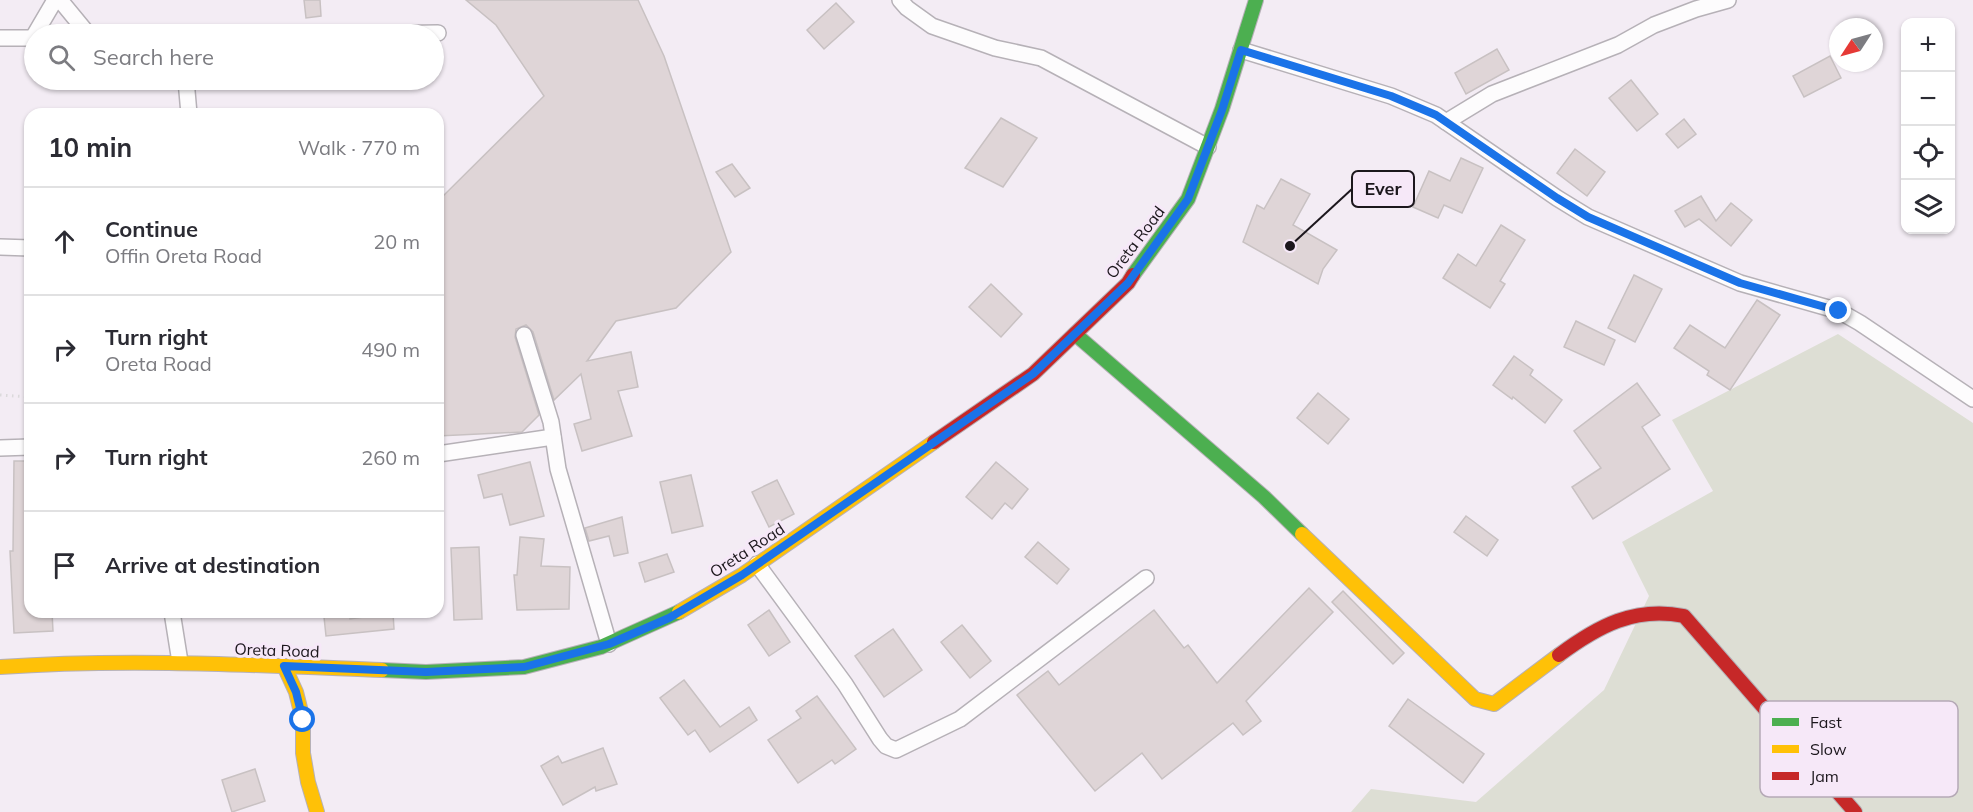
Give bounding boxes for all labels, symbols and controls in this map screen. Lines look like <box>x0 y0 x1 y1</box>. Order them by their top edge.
north arrow <box>1829 18 1883 72</box>
map controls <box>1901 18 1955 234</box>
button: + <box>1901 18 1955 72</box>
search box <box>24 24 444 90</box>
icon: search <box>45 41 78 74</box>
text: Search here <box>93 43 214 71</box>
button: − <box>1901 72 1955 126</box>
button: locate <box>1901 126 1955 180</box>
text: 10 min <box>48 131 132 164</box>
text: Walk · 770 m <box>298 135 420 160</box>
callout: Ever <box>1352 171 1414 207</box>
text: Ever <box>1364 177 1402 200</box>
button: layers <box>1901 180 1955 234</box>
street label: Oreta Road <box>1101 202 1169 282</box>
text: Continue <box>105 215 198 243</box>
icon: ahead <box>48 225 81 258</box>
text: 20 m <box>373 229 420 254</box>
text: Offin Oreta Road <box>105 243 262 268</box>
route end <box>1825 297 1851 323</box>
text: Turn right <box>105 323 208 351</box>
icon: right <box>48 333 81 366</box>
text: 490 m <box>361 337 420 362</box>
text: Oreta Road <box>105 351 212 376</box>
icon: right <box>48 441 81 474</box>
text: Turn right <box>105 443 208 471</box>
text: 260 m <box>361 445 420 470</box>
street label: Oreta Road <box>706 518 788 582</box>
icon: arrive <box>48 549 81 582</box>
text: Arrive at destination <box>105 551 320 579</box>
street label: Oreta Road <box>234 639 320 661</box>
legend <box>1760 701 1958 797</box>
route start <box>289 706 315 732</box>
text: Fast <box>1810 712 1842 732</box>
text: Slow <box>1810 739 1847 759</box>
text: Jam <box>1810 766 1839 786</box>

